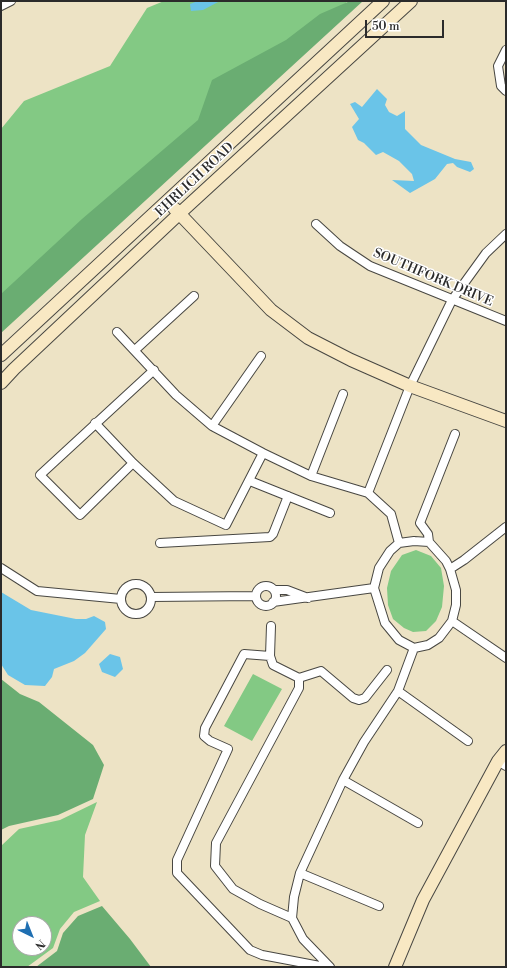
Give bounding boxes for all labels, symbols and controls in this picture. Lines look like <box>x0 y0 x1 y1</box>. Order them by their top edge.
scale bar <box>367 12 446 38</box>
text: 50 m <box>372 19 400 34</box>
street label: EHRLICH ROAD <box>153 140 237 220</box>
street label: SOUTHFORK DRIVE <box>371 246 495 310</box>
north arrow <box>12 916 52 956</box>
text: N <box>32 936 47 952</box>

